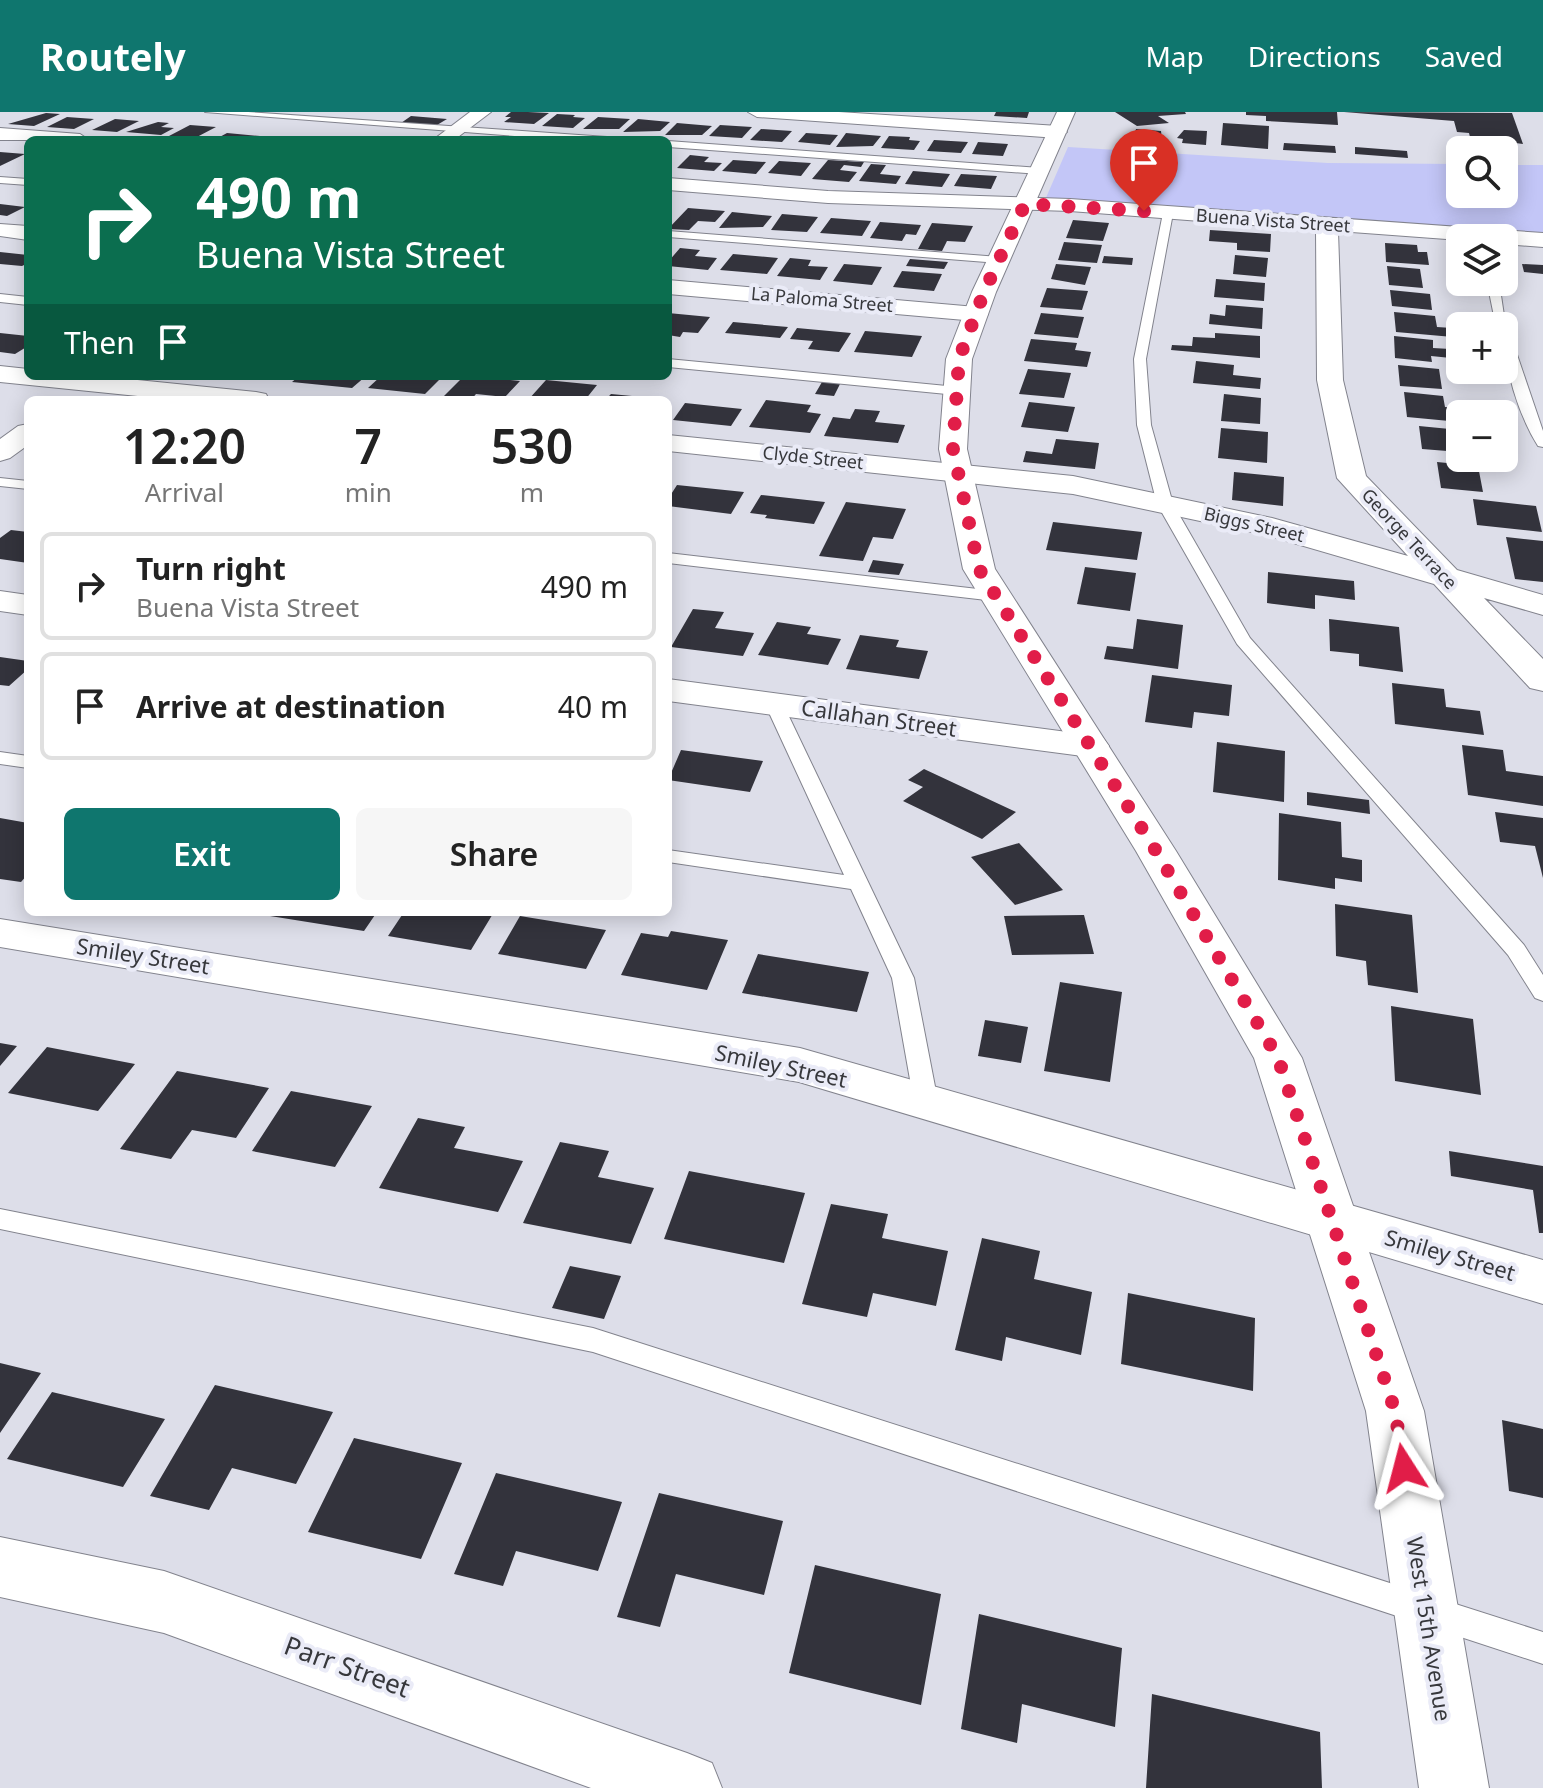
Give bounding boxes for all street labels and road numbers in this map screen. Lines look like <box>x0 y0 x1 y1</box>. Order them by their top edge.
street label: Buena Vista Street <box>1195 203 1351 237</box>
street label: La Paloma Street <box>750 281 895 317</box>
street label: Clyde Street <box>761 440 865 474</box>
street label: George Terrace <box>1357 483 1463 594</box>
street label: Biggs Street <box>1202 501 1307 547</box>
street label: Callahan Street <box>800 691 959 743</box>
street label: Smiley Street <box>74 930 212 980</box>
street label: Smiley Street <box>712 1036 850 1094</box>
street label: Smiley Street <box>1382 1221 1519 1287</box>
street label: West 15th Avenue <box>1401 1534 1459 1723</box>
street label: Parr Street <box>280 1627 415 1705</box>

